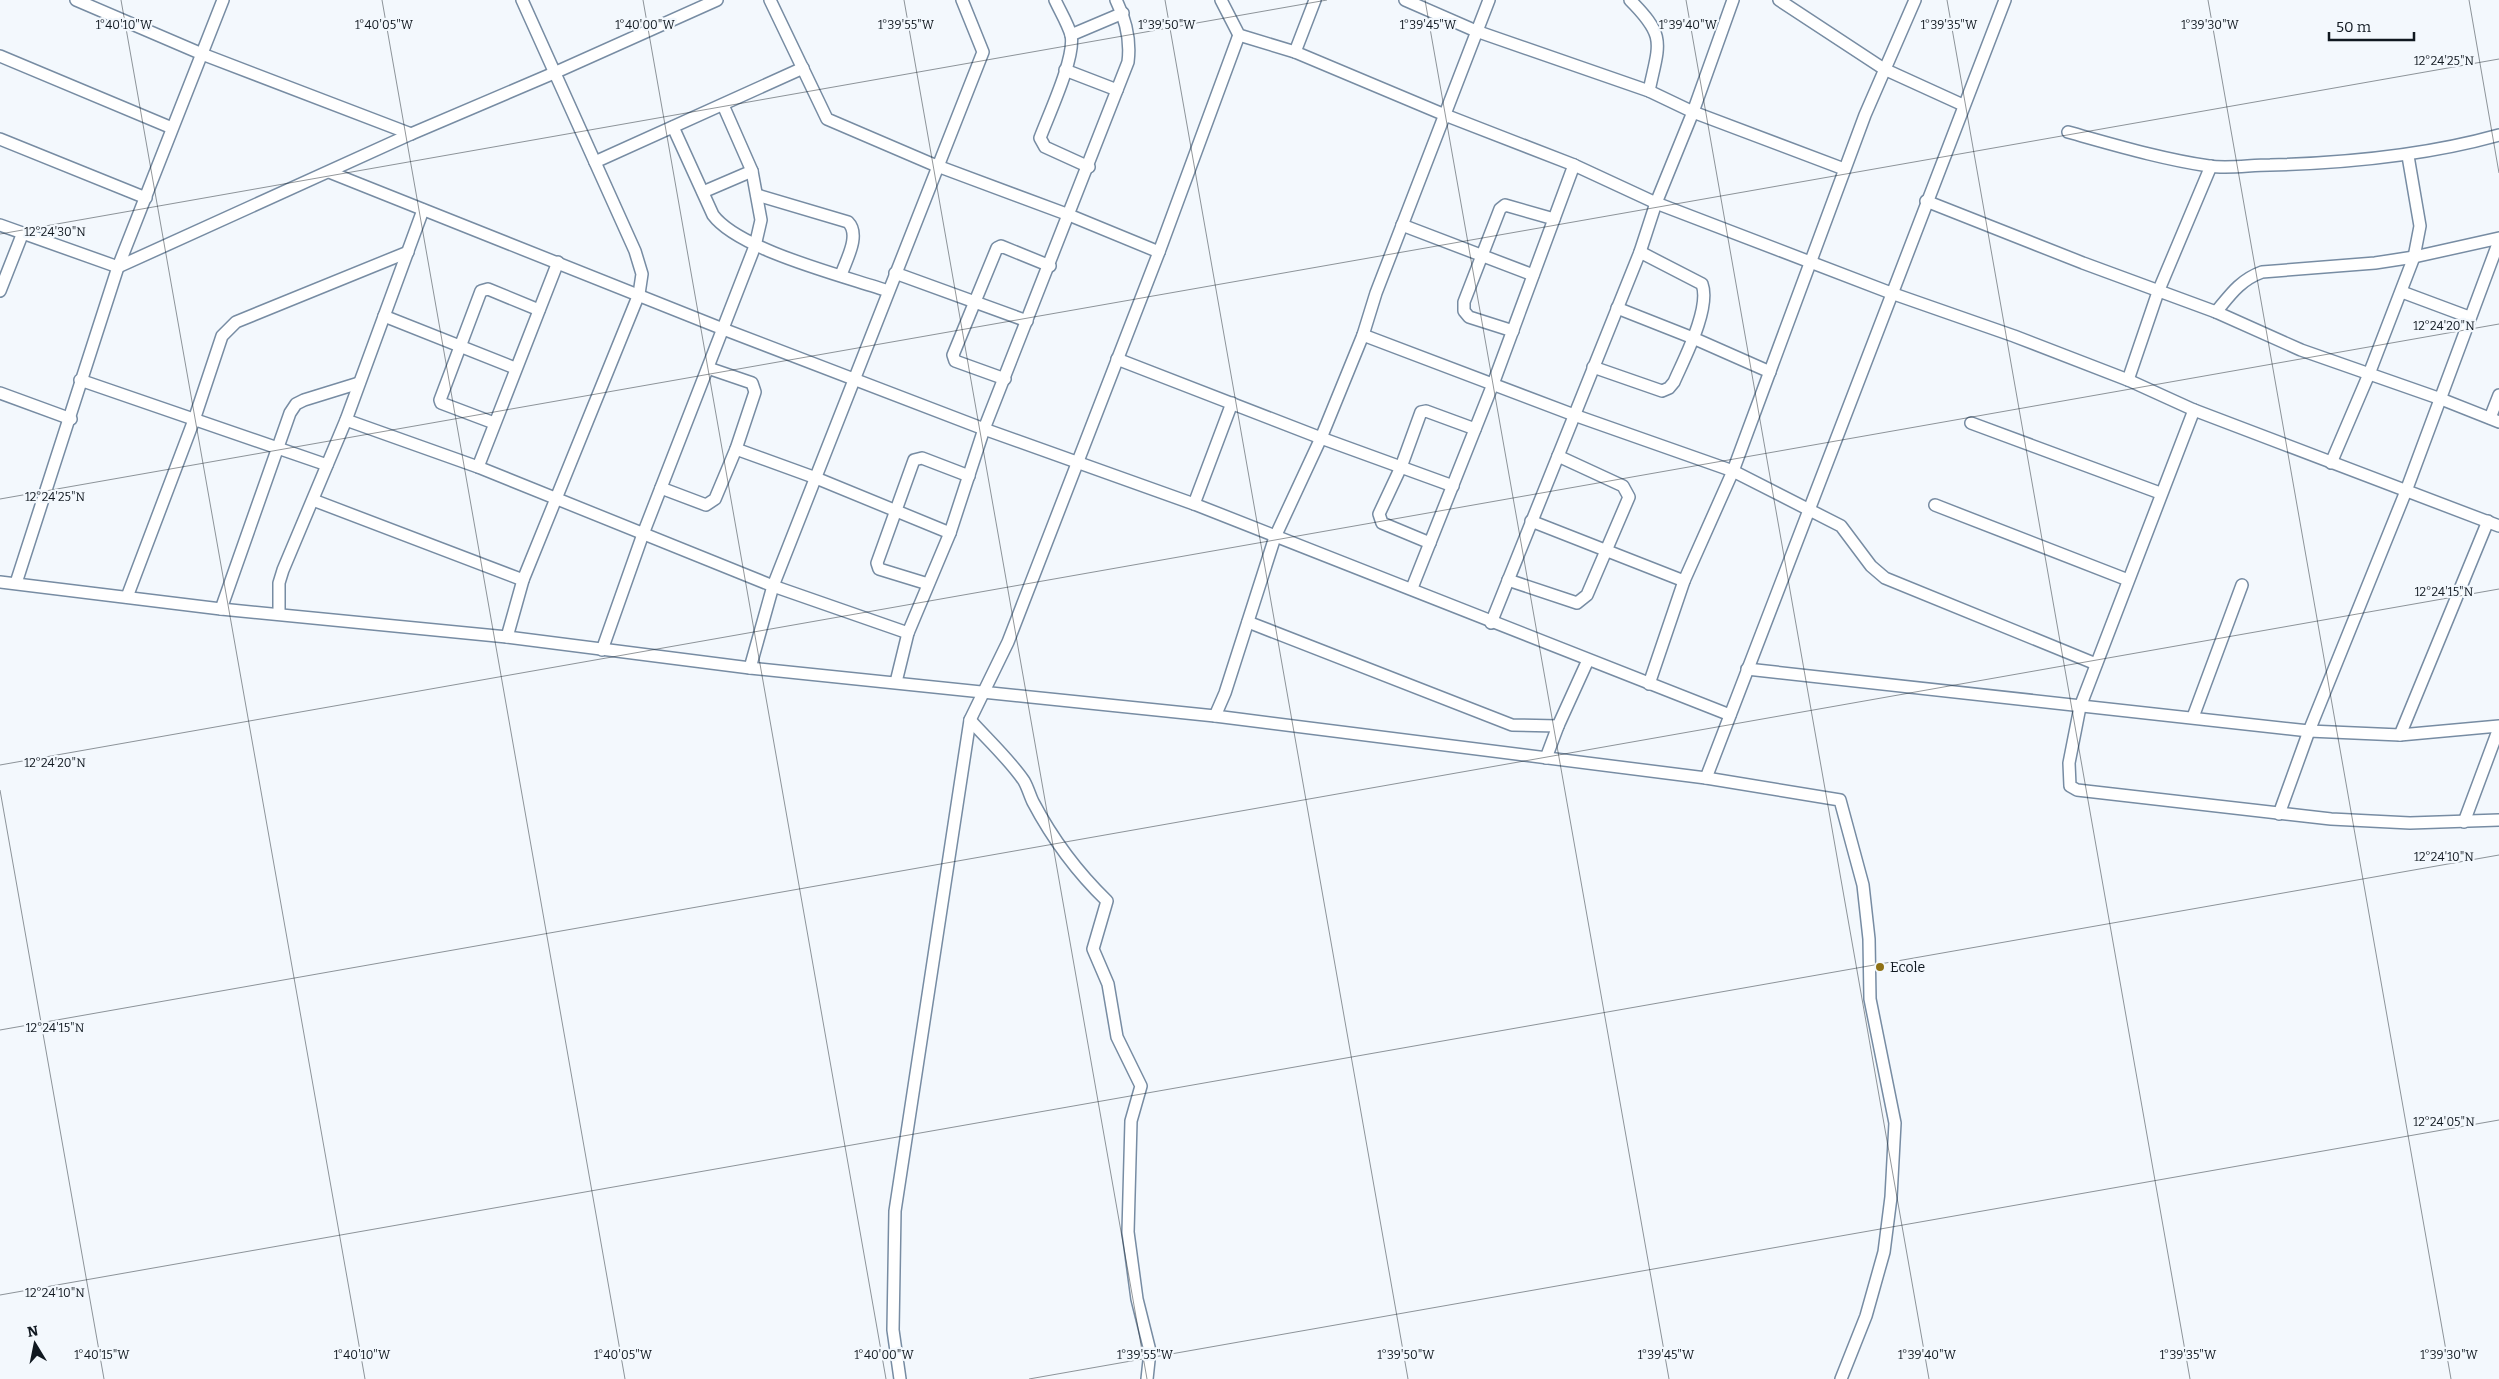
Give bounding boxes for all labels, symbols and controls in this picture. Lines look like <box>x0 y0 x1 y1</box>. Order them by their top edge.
scale bar <box>2329 10 2414 42</box>
text: 1°40'10"W <box>96 18 153 32</box>
text: 1°40'05"W <box>355 18 414 32</box>
text: 1°40'00"W <box>615 18 675 32</box>
text: 1°39'55"W <box>878 18 935 32</box>
text: 1°39'50"W <box>1138 18 1196 32</box>
text: 1°39'45"W <box>1400 18 1457 32</box>
text: 1°39'40"W <box>1659 18 1718 32</box>
text: 1°39'35"W <box>1921 18 1978 32</box>
text: 1°39'30"W <box>2181 18 2240 32</box>
text: 50 m <box>2336 18 2372 36</box>
text: 12°24'25"N <box>2414 54 2475 68</box>
text: 12°24'30"N <box>24 225 86 239</box>
text: 12°24'20"N <box>2413 319 2475 333</box>
text: 12°24'25"N <box>25 490 86 504</box>
text: 12°24'15"N <box>2415 585 2474 599</box>
text: 12°24'20"N <box>24 756 86 770</box>
text: 12°24'10"N <box>2414 850 2474 864</box>
place label: Ecole <box>1890 959 1925 976</box>
marker: Ecole <box>1874 961 1886 973</box>
text: 12°24'15"N <box>26 1021 85 1035</box>
text: 12°24'05"N <box>2413 1115 2475 1129</box>
text: 12°24'10"N <box>25 1286 85 1300</box>
north arrow <box>10 1319 60 1369</box>
text: N <box>26 1322 40 1341</box>
text: 1°40'15"W <box>74 1348 130 1362</box>
text: 1°40'10"W <box>334 1348 391 1362</box>
text: 1°40'05"W <box>594 1348 653 1362</box>
text: 1°40'00"W <box>854 1348 914 1362</box>
text: 1°39'55"W <box>1117 1348 1174 1362</box>
text: 1°39'50"W <box>1377 1348 1435 1362</box>
text: 1°39'45"W <box>1638 1348 1695 1362</box>
text: 1°39'40"W <box>1898 1348 1957 1362</box>
text: 1°39'35"W <box>2160 1348 2217 1362</box>
text: 1°39'30"W <box>2420 1348 2479 1362</box>

